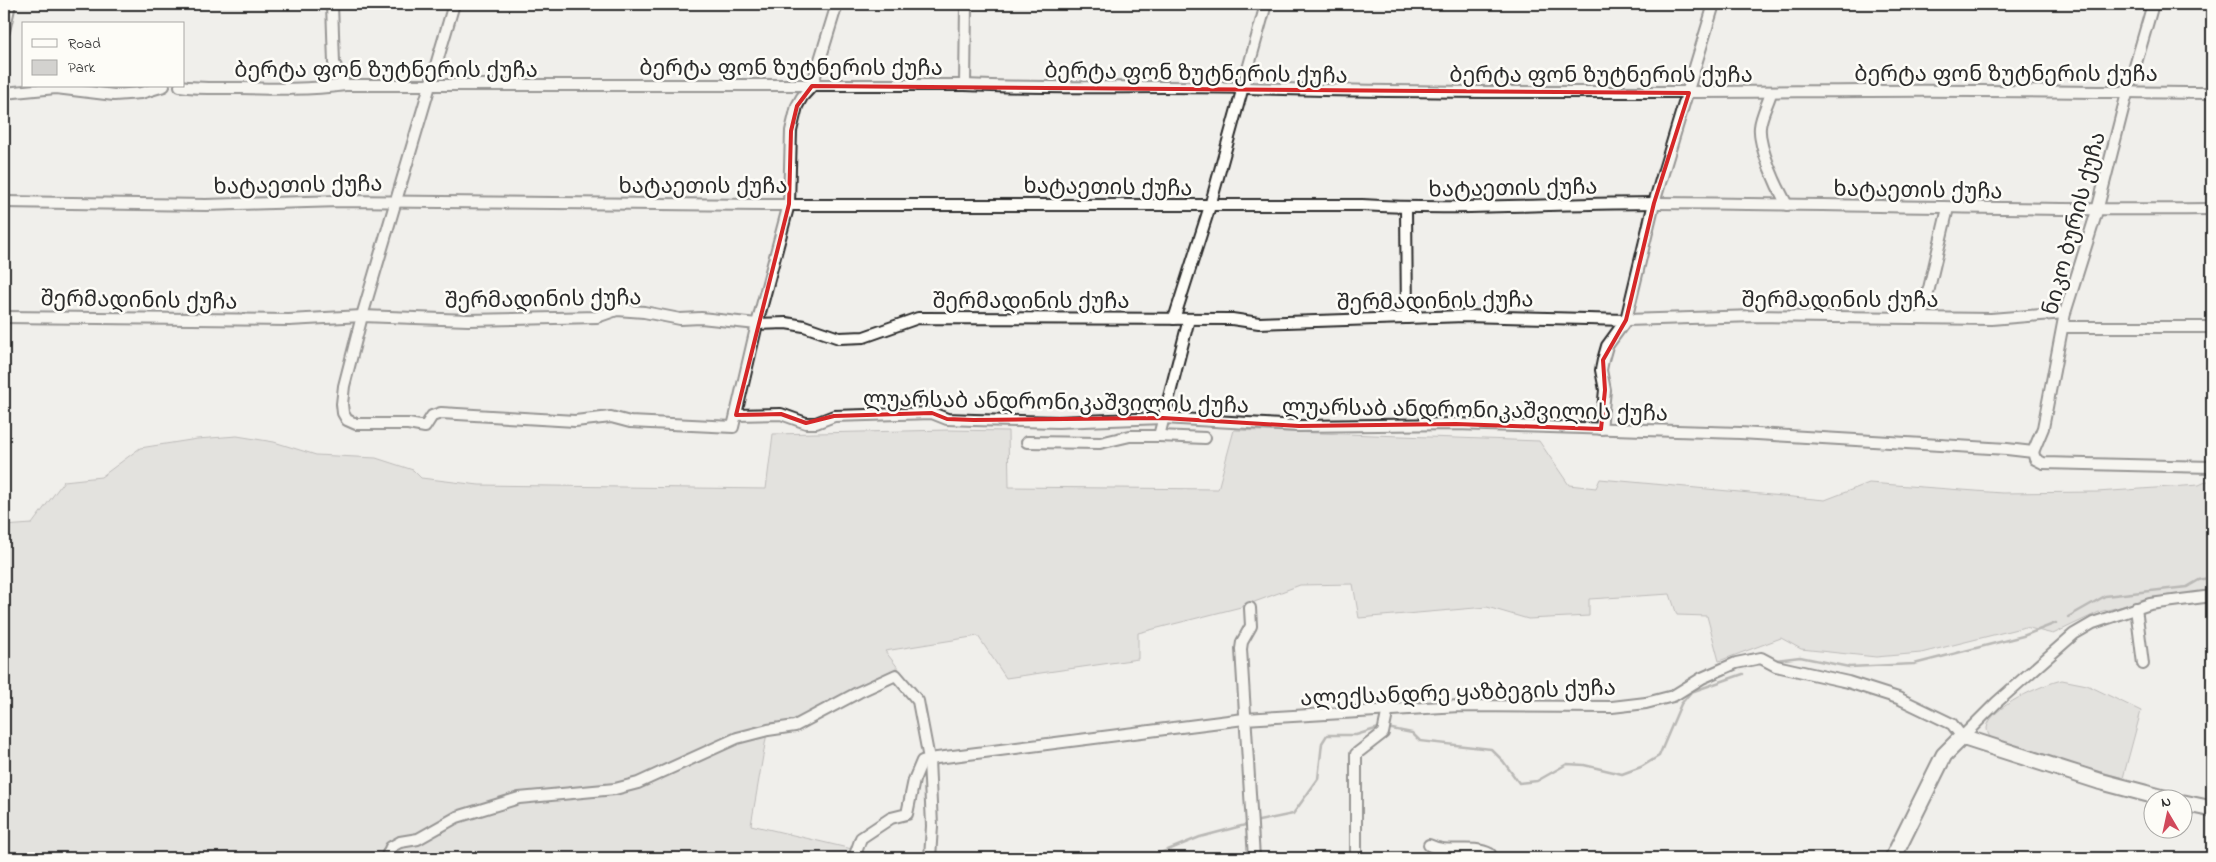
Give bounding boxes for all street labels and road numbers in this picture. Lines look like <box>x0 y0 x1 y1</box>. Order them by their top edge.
street label: ბერტა ფონ ზუტნერის ქუჩა <box>639 54 943 86</box>
street label: ბერტა ფონ ზუტნერის ქუჩა <box>234 56 538 88</box>
street label: ბერტა ფონ ზუტნერის ქუჩა <box>1044 56 1348 94</box>
street label: ბერტა ფონ ზუტნერის ქუჩა <box>1854 60 2158 92</box>
street label: ბერტა ფონ ზუტნერის ქუჩა <box>1449 61 1753 93</box>
street label: ნიკო ბურის ქუჩა <box>2036 129 2116 319</box>
street label: ხატაეთის ქუჩა <box>213 170 383 204</box>
street label: ხატაეთის ქუჩა <box>618 172 788 204</box>
street label: ხატაეთის ქუჩა <box>1023 172 1193 206</box>
street label: ხატაეთის ქუჩა <box>1428 173 1598 207</box>
street label: ხატაეთის ქუჩა <box>1833 175 2003 209</box>
street label: შერმადინის ქუჩა <box>444 283 642 319</box>
street label: შერმადინის ქუჩა <box>40 284 238 320</box>
street label: შერმადინის ქუჩა <box>1336 285 1534 321</box>
street label: შერმადინის ქუჩა <box>1742 286 1939 318</box>
street label: შერმადინის ქუჩა <box>933 287 1130 319</box>
street label: ლუარსაბ ანდრონიკაშვილის ქუჩა <box>863 385 1249 423</box>
street label: ლუარსაბ ანდრონიკაშვილის ქუჩა <box>1282 393 1668 431</box>
street label: ალექსანდრე ყაზბეგის ქუჩა <box>1300 674 1616 716</box>

